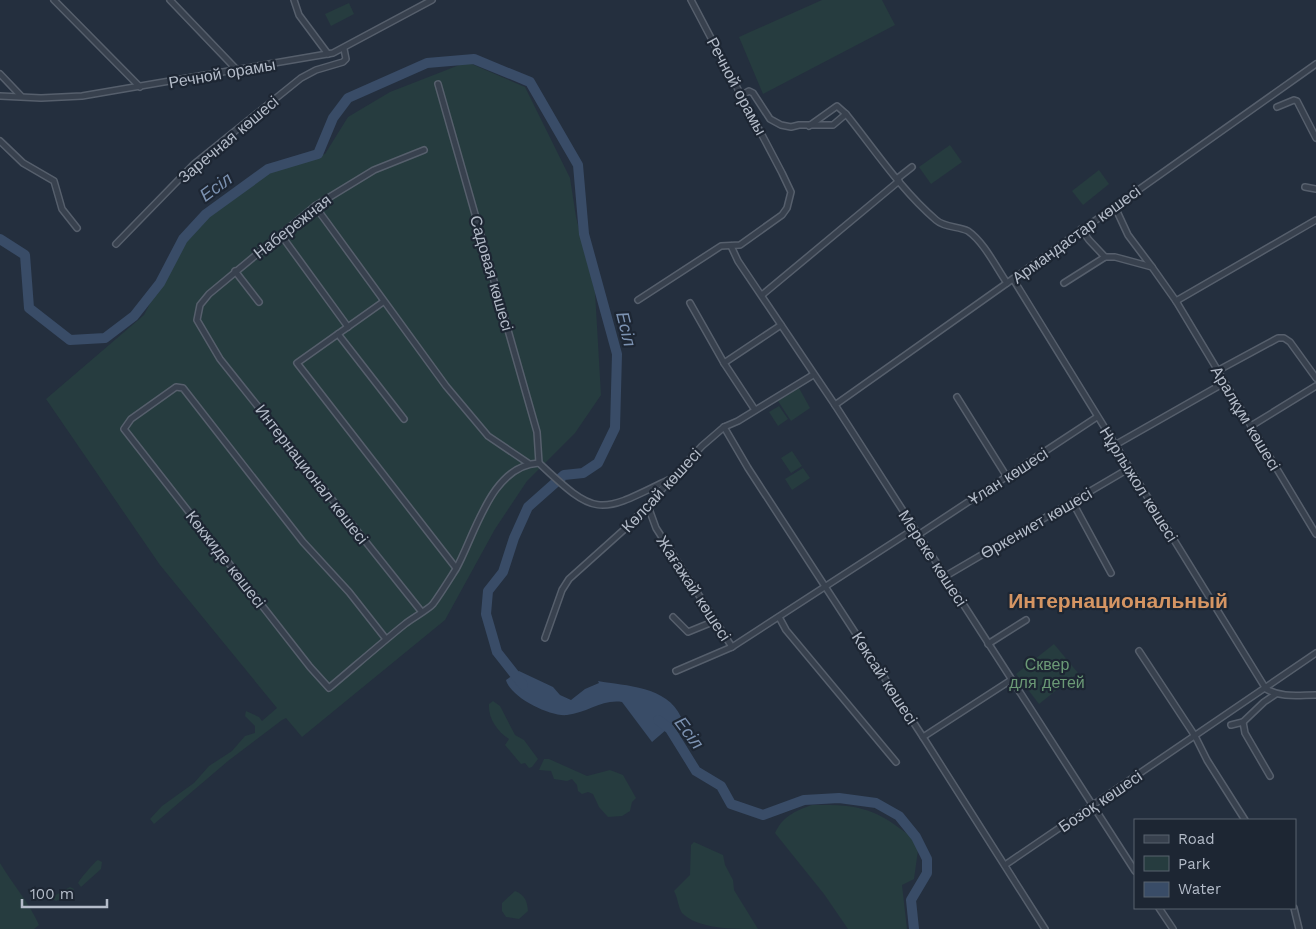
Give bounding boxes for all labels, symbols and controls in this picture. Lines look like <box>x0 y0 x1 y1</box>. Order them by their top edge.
street label: Речной орамы <box>703 34 770 138</box>
street label: Речной орамы <box>167 55 277 92</box>
street label: Заречная көшесі <box>174 92 282 187</box>
water label: Есіл <box>195 168 236 205</box>
street label: Армандастар көшесі <box>1008 181 1144 287</box>
street label: Набережная <box>250 190 335 263</box>
street label: Садовая көшесі <box>466 213 517 333</box>
water label: Есіл <box>612 309 641 348</box>
street label: Аралқұм көшесі <box>1207 363 1284 474</box>
street label: Интернационал көшесі <box>251 401 372 548</box>
street label: Нұрлыжол көшесі <box>1096 423 1182 545</box>
street label: Көлсай көшесі <box>618 444 705 536</box>
street label: Ұлан көшесі <box>965 444 1051 509</box>
street label: Өркениет көшесі <box>977 484 1095 563</box>
street label: Көкжиде көшесі <box>182 507 269 612</box>
street label: Мереке көшесі <box>894 507 971 610</box>
street label: Жағажай көшесі <box>652 532 735 645</box>
district label: Интернациональный <box>1008 588 1228 613</box>
street label: Көксай көшесі <box>848 629 921 728</box>
park label: Сквер для детей <box>1009 655 1085 692</box>
water label: Есіл <box>670 712 708 753</box>
street label: Бозоқ көшесі <box>1055 766 1146 836</box>
legend <box>1134 819 1296 909</box>
text: Road <box>1178 830 1215 848</box>
text: Park <box>1178 855 1211 873</box>
scale bar <box>22 876 108 908</box>
text: Water <box>1178 880 1221 898</box>
text: 100 m <box>30 885 74 903</box>

